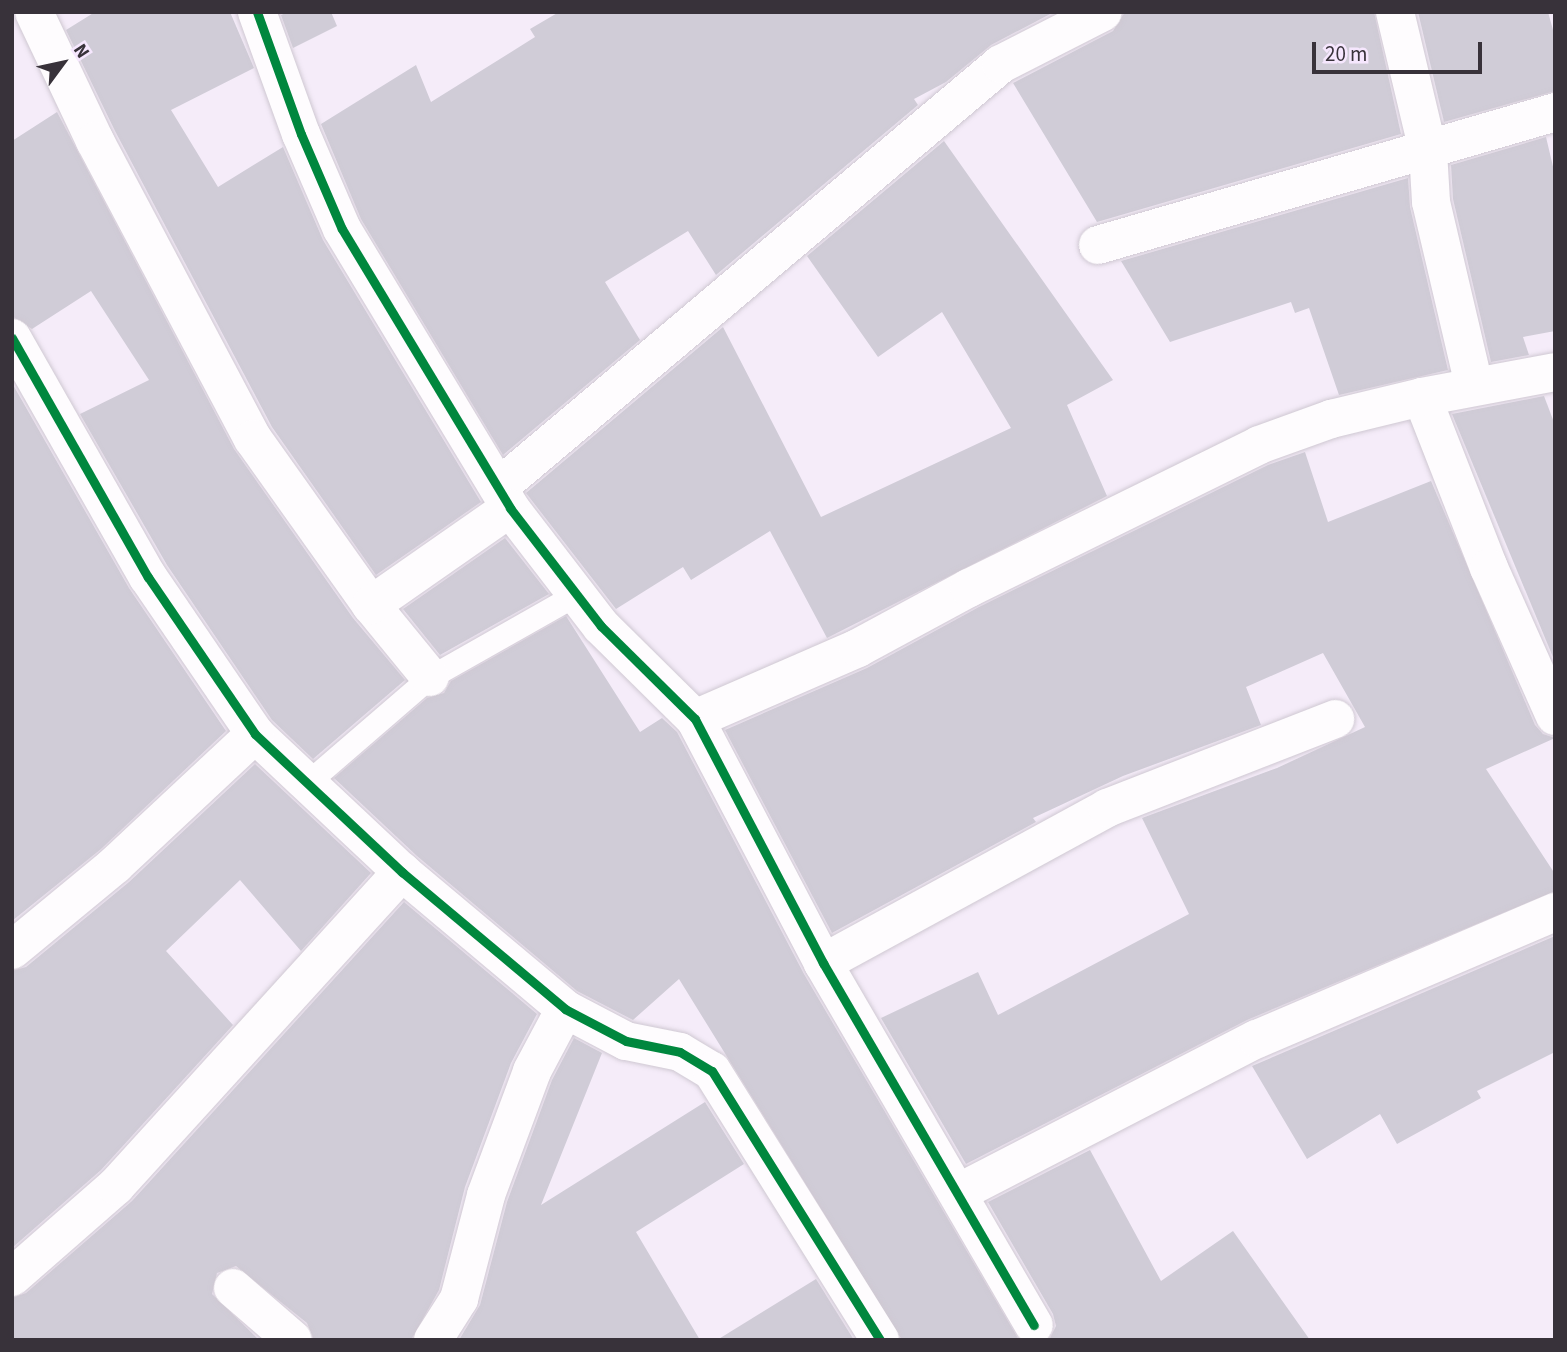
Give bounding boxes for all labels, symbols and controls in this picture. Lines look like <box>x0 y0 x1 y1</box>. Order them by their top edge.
north arrow <box>28 28 98 98</box>
scale bar <box>1315 28 1485 72</box>
text: N <box>66 39 96 64</box>
text: 20 m <box>1325 39 1367 69</box>

